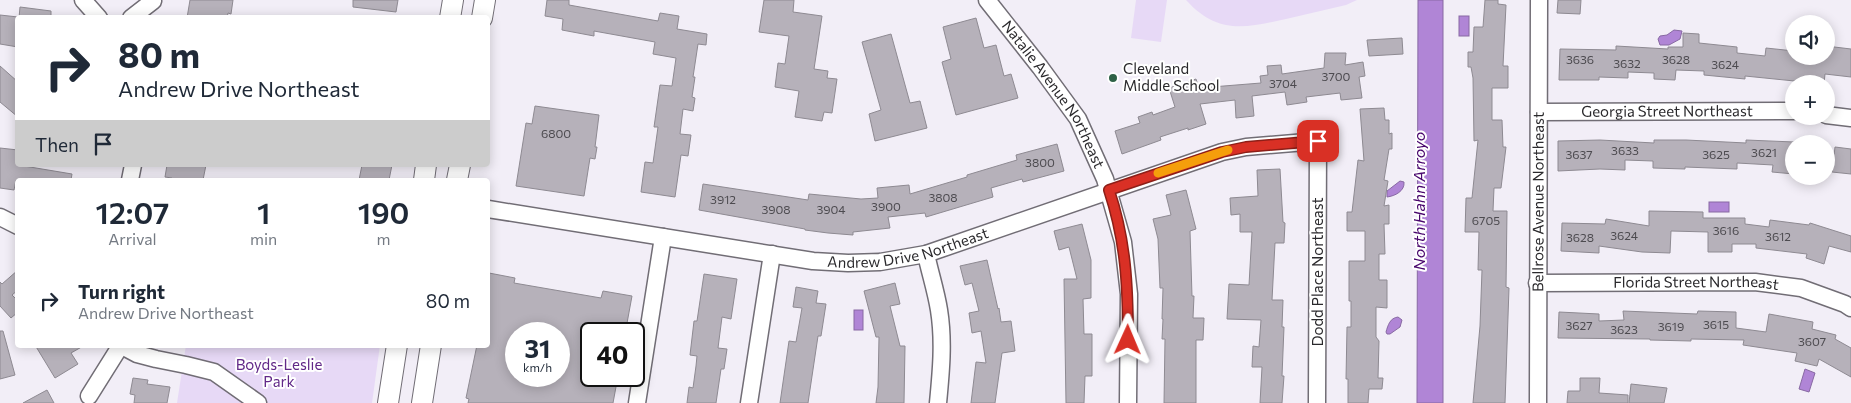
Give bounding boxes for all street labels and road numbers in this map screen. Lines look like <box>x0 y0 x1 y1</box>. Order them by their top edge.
street label: Natalie Avenue Northeast <box>999 16 1109 171</box>
street label: Georgia Street Northeast <box>1581 101 1753 120</box>
street label: Bellrose Avenue Northeast <box>1528 112 1547 292</box>
street label: Dodd Place Northeast <box>1308 197 1326 347</box>
street label: Andrew Drive Northeast <box>827 223 991 271</box>
street label: Florida Street Northeast <box>1613 272 1780 293</box>

